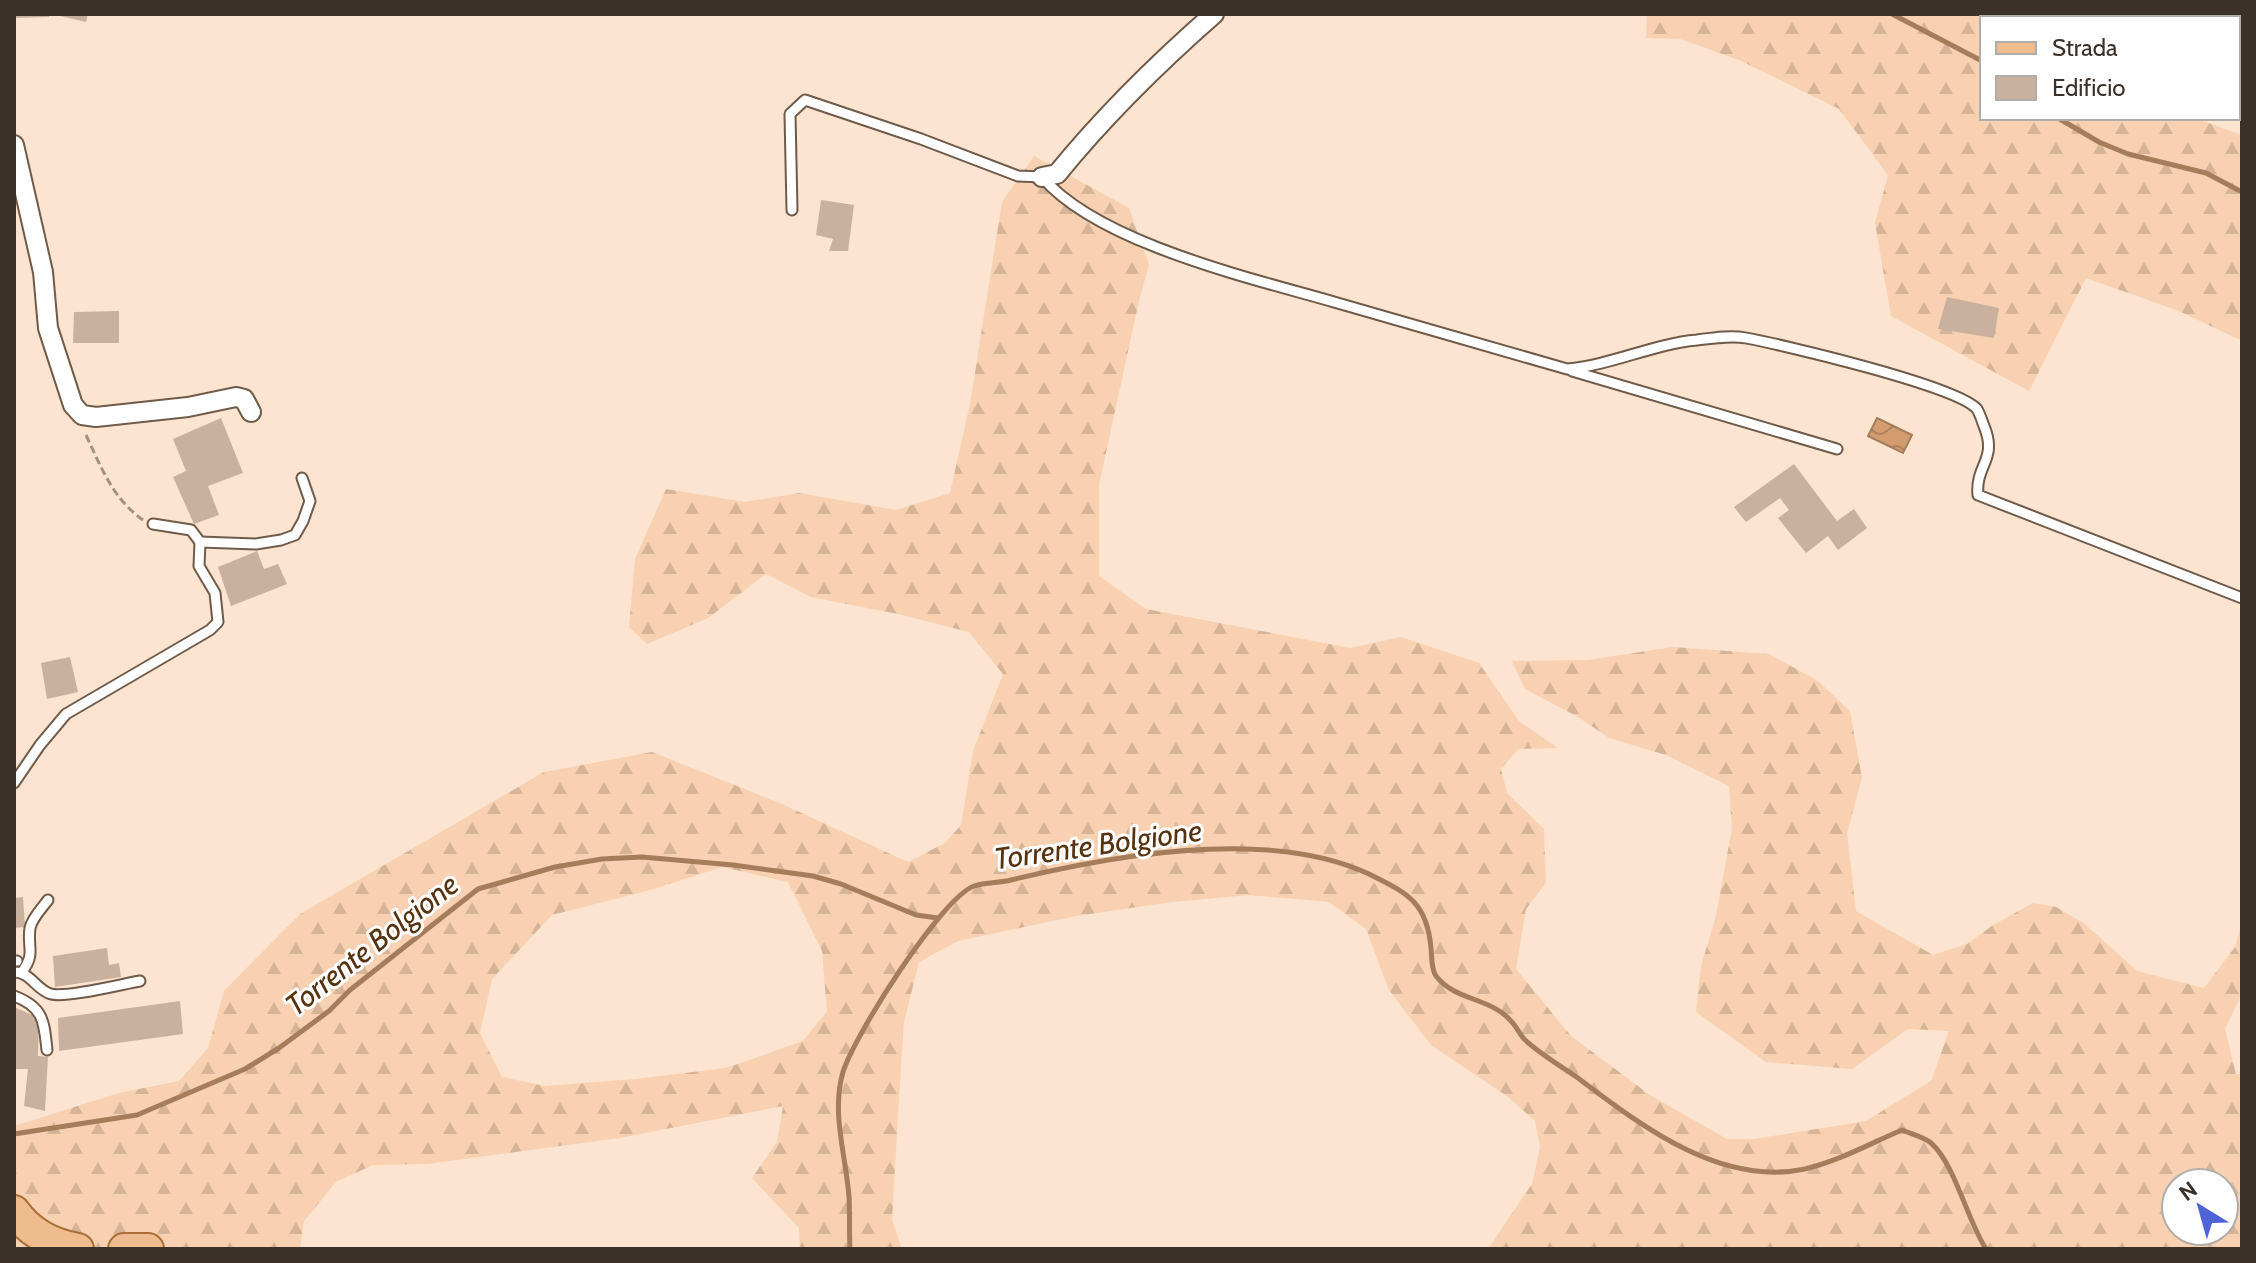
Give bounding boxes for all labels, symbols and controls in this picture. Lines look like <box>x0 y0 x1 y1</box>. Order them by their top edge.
legend <box>1980 16 2240 120</box>
text: Strada <box>2052 33 2118 62</box>
text: Edificio <box>2052 73 2126 102</box>
water label: Torrente Bolgione <box>992 812 1204 877</box>
water label: Torrente Bolgione <box>278 865 466 1024</box>
north arrow <box>2160 1167 2240 1247</box>
text: N <box>2174 1176 2203 1207</box>

